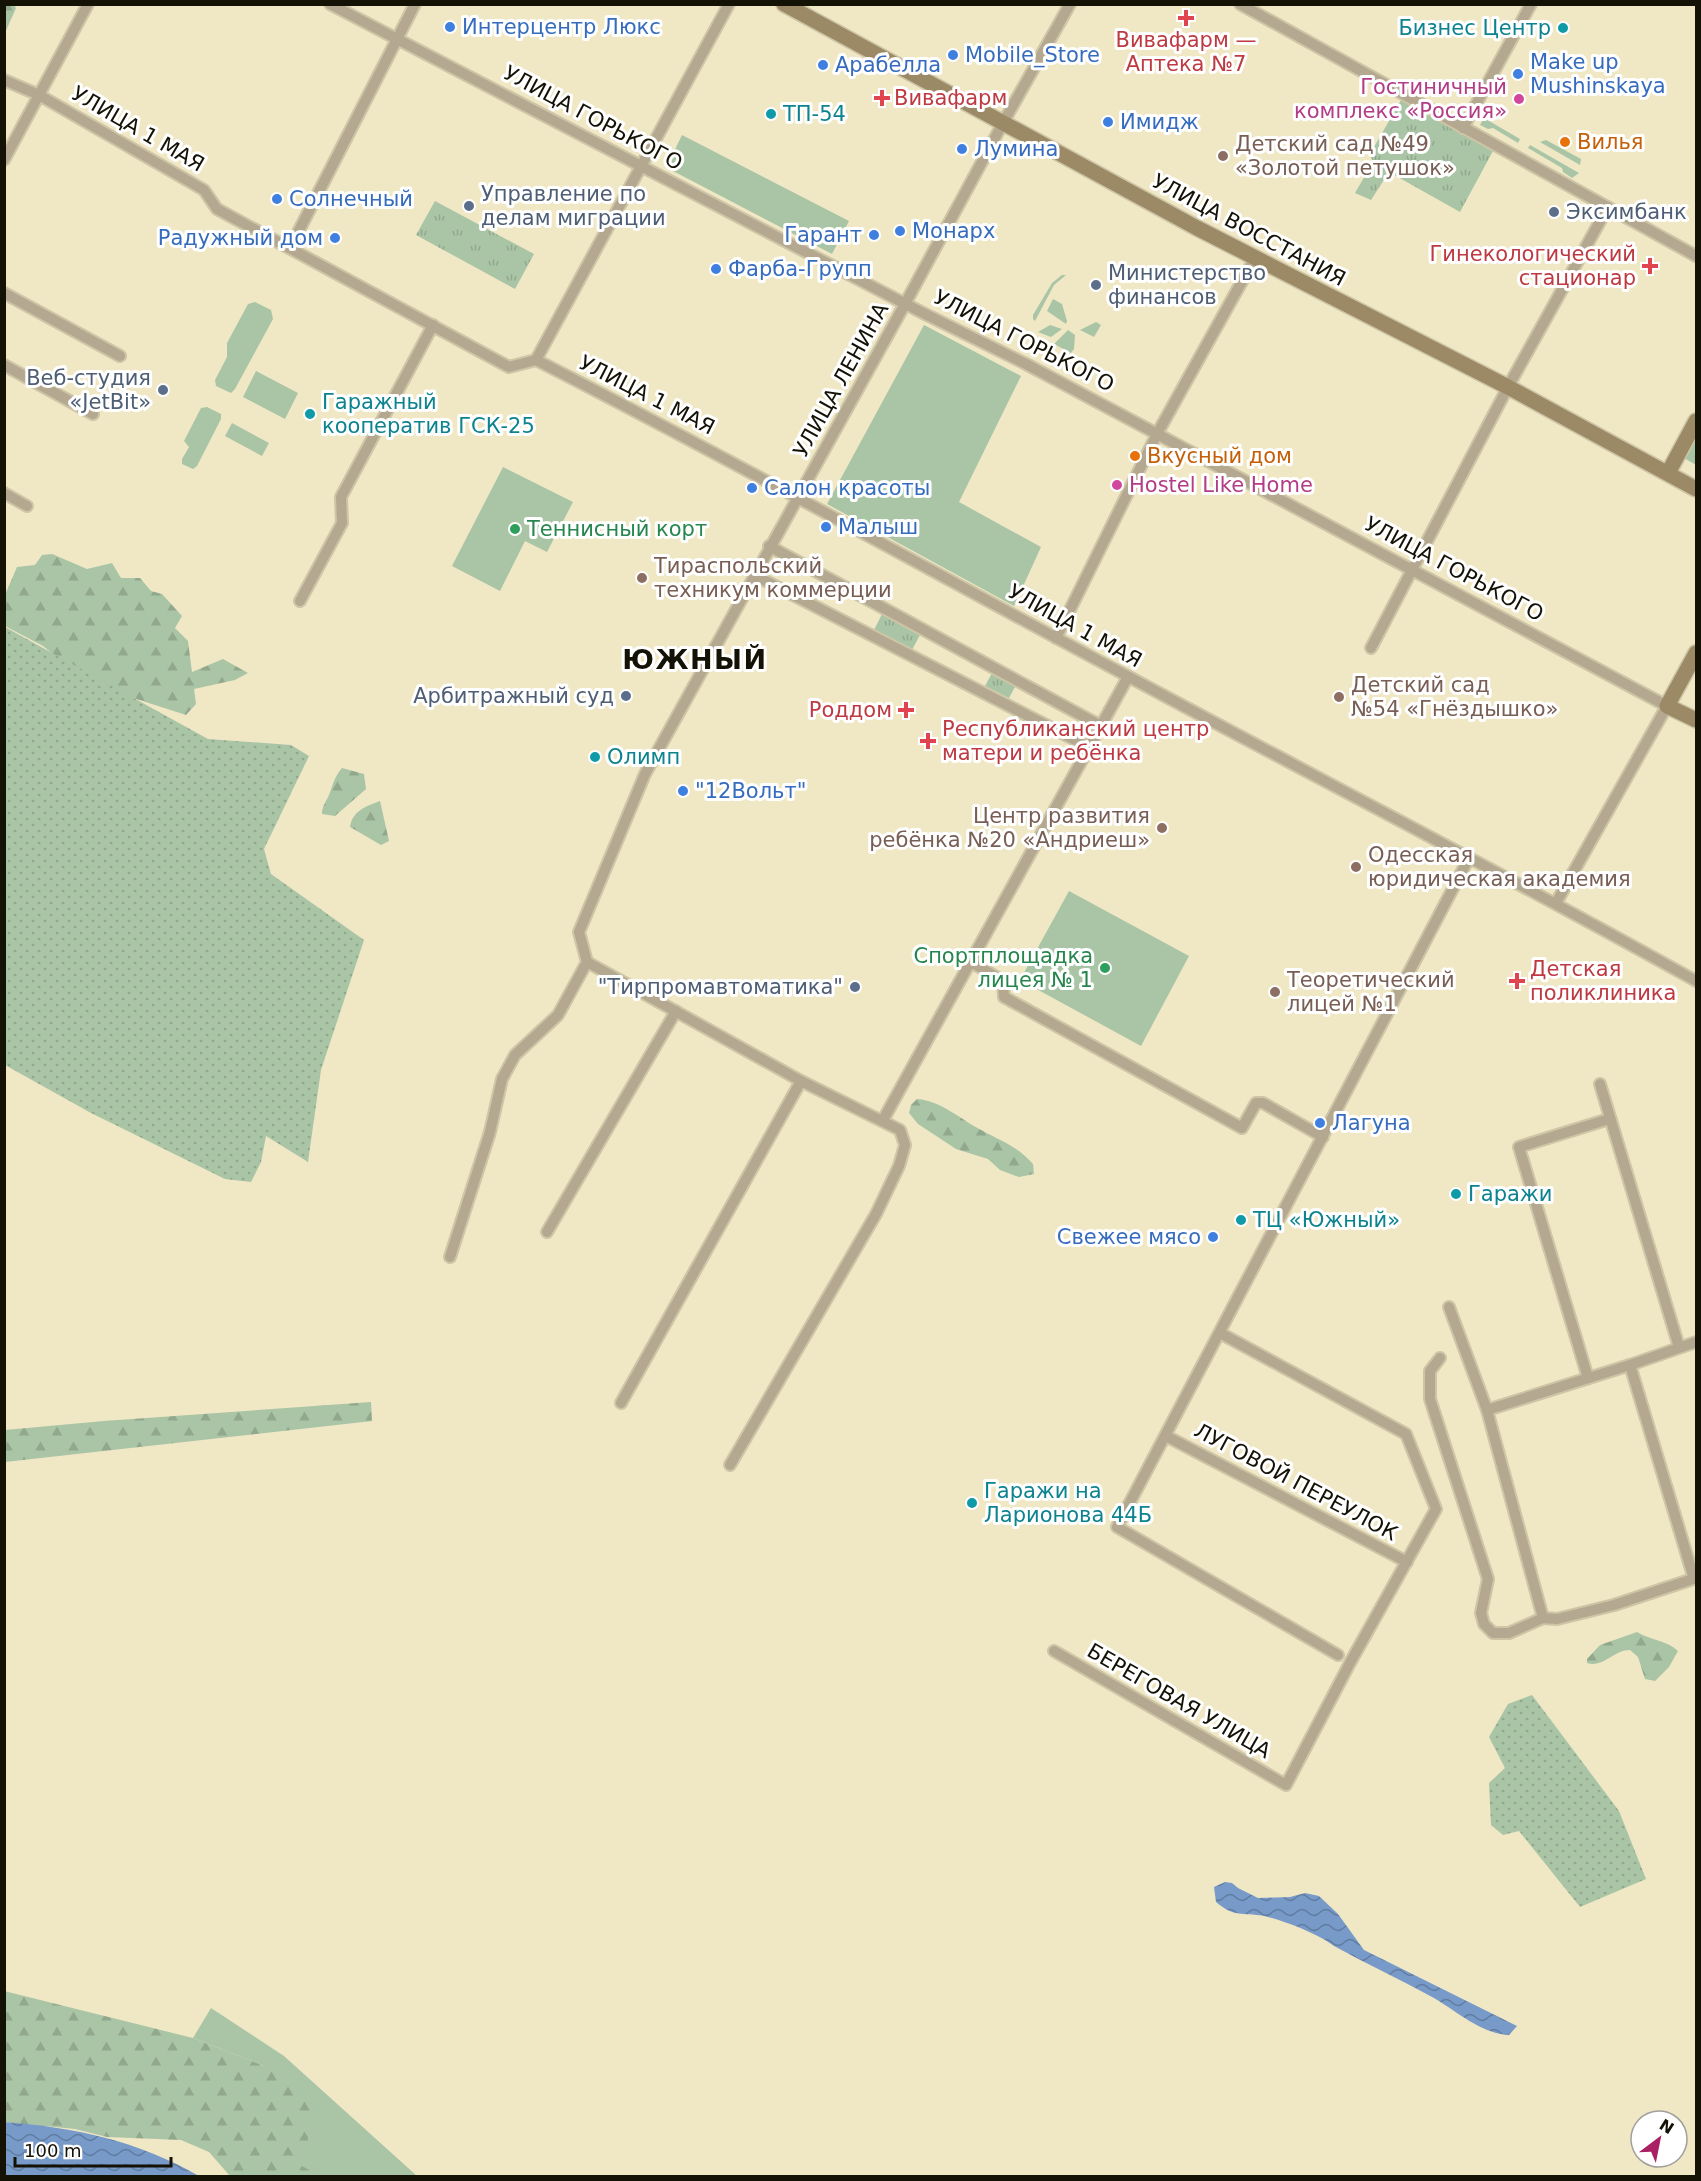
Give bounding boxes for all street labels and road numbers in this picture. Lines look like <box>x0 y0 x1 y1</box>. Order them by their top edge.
street label: УЛИЦА ГОРЬКОГО <box>500 61 686 175</box>
street label: УЛИЦА 1 МАЯ <box>68 81 208 177</box>
street label: УЛИЦА ВОССТАНИЯ <box>1148 169 1350 291</box>
street label: УЛИЦА ГОРЬКОГО <box>930 285 1118 397</box>
street label: УЛИЦА ЛЕНИНА <box>789 298 894 461</box>
street label: УЛИЦА 1 МАЯ <box>575 351 719 439</box>
street label: УЛИЦА ГОРЬКОГО <box>1361 512 1547 626</box>
street label: УЛИЦА 1 МАЯ <box>1004 579 1146 673</box>
street label: ЛУГОВОЙ ПЕРЕУЛОК <box>1190 1417 1402 1546</box>
street label: БЕРЕГОВАЯ УЛИЦА <box>1083 1639 1276 1764</box>

